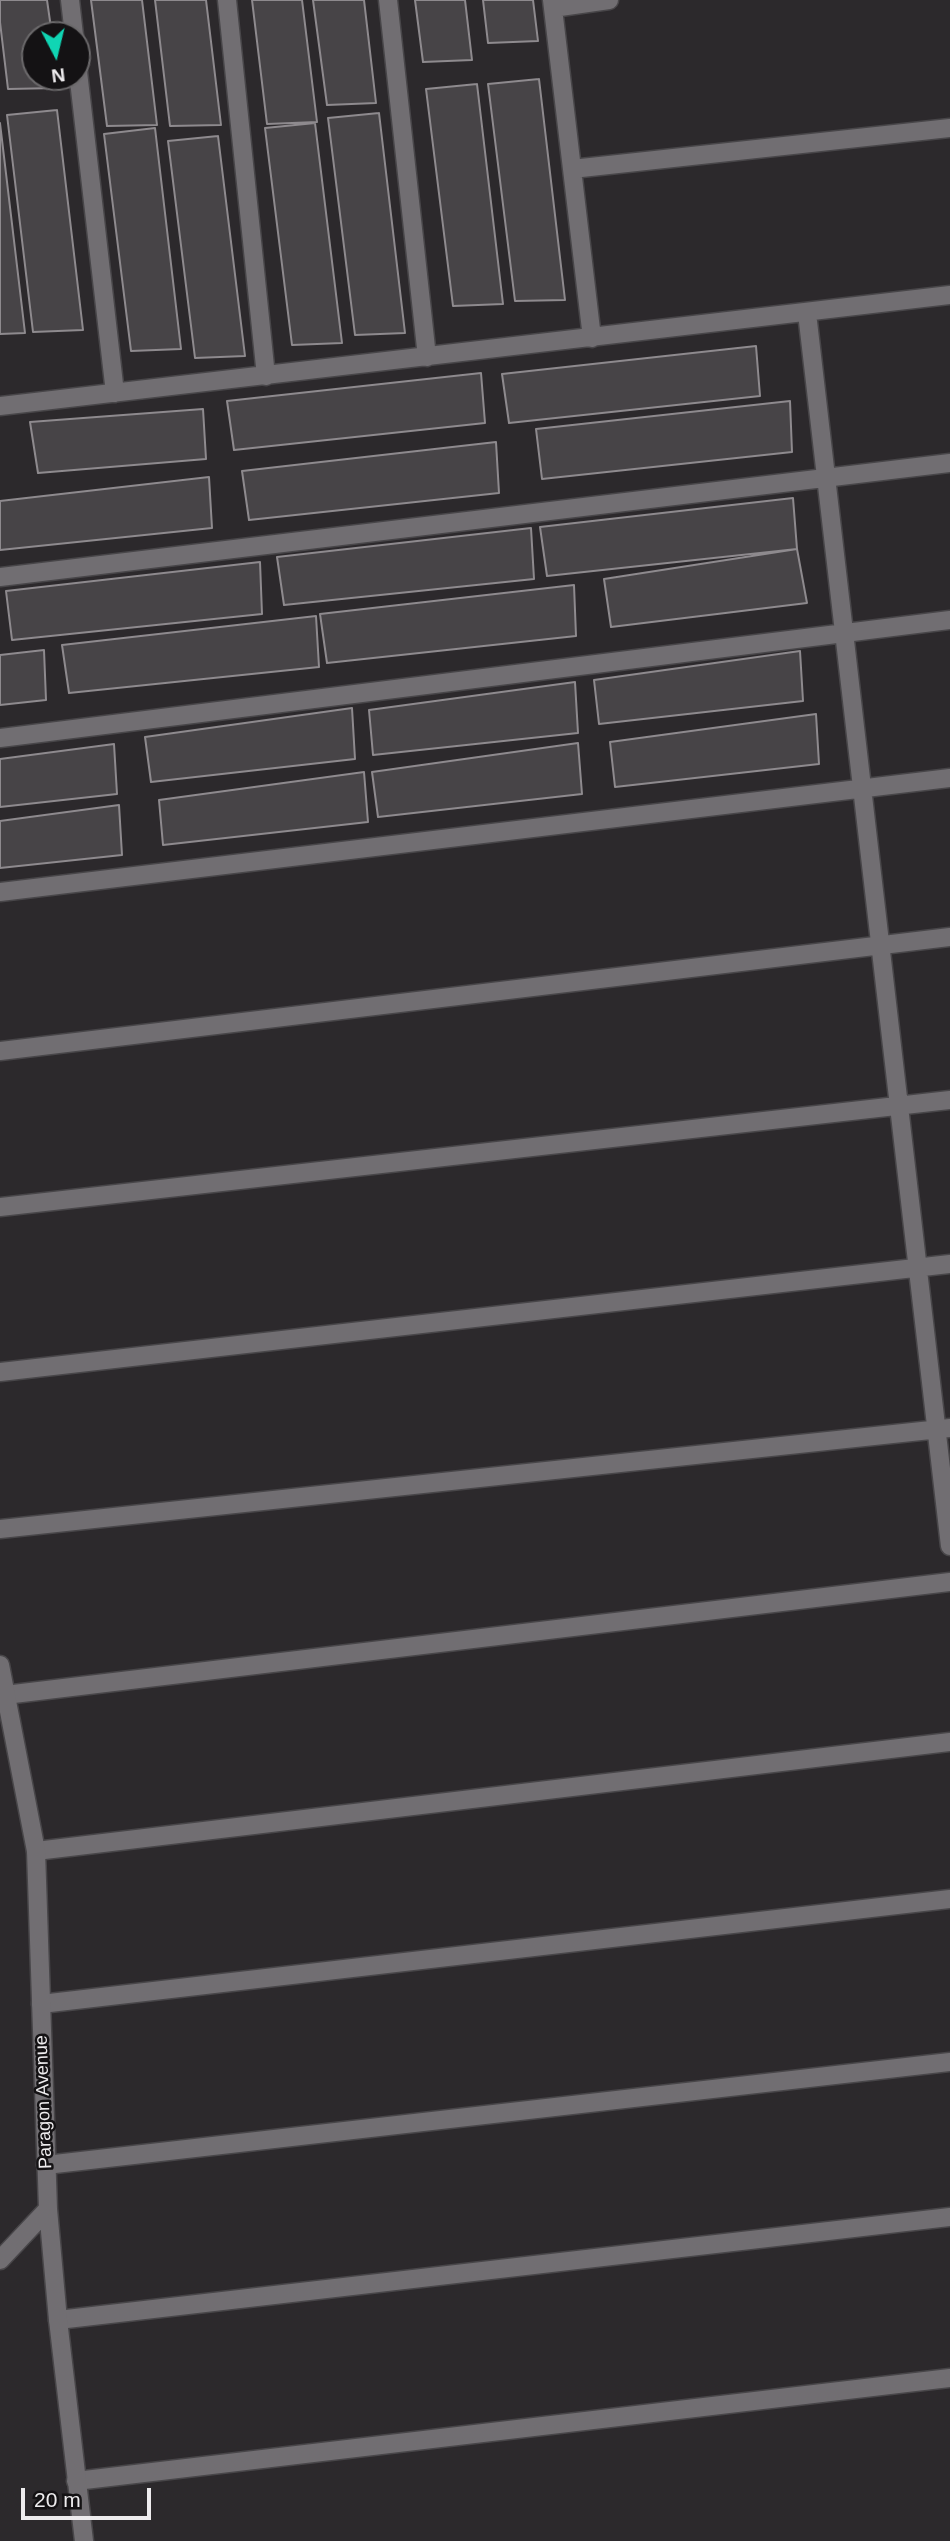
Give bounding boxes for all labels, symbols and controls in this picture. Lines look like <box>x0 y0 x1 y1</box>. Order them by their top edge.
north arrow <box>21 21 91 91</box>
text: N <box>50 64 66 87</box>
street label: Paragon Avenue <box>31 2035 57 2169</box>
scale bar <box>24 2474 154 2518</box>
text: 20 m <box>34 2488 81 2511</box>

